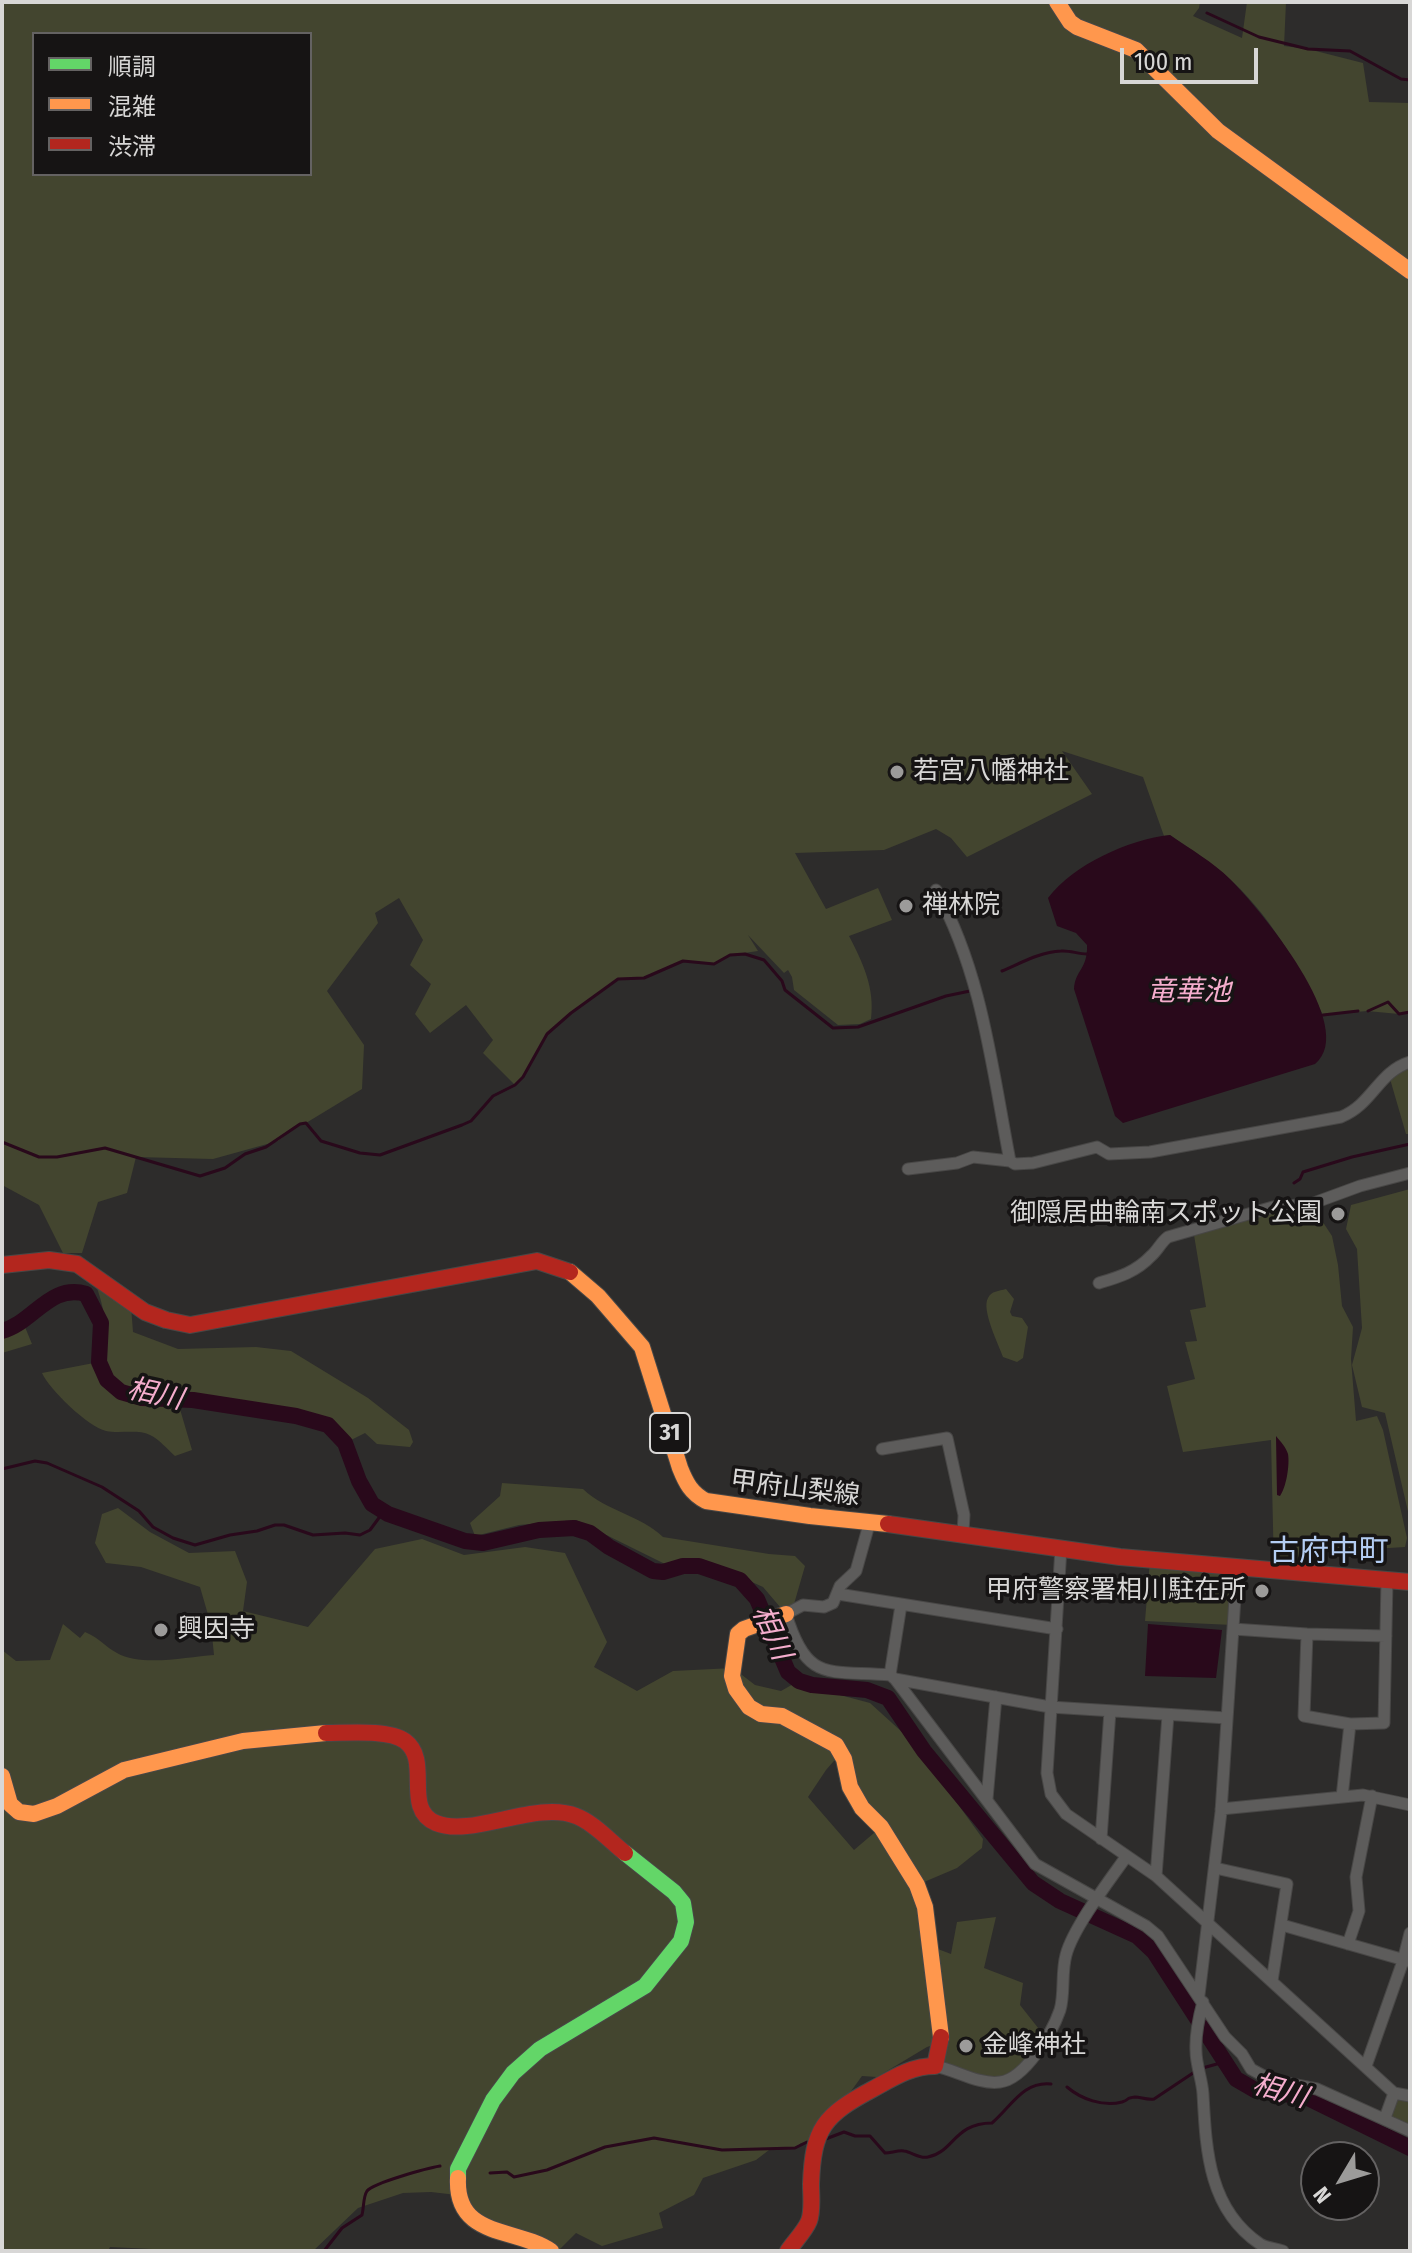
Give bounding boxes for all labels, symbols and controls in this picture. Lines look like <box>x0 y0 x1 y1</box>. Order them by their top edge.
legend <box>32 32 312 176</box>
scale bar <box>1124 32 1262 82</box>
text: 100 m <box>1134 48 1192 76</box>
text: 順調 <box>108 53 156 81</box>
text: 混雑 <box>108 93 156 121</box>
text: 渋滞 <box>108 133 156 161</box>
place label: 若宮八幡神社 <box>913 756 1069 788</box>
marker: 若宮八幡神社 <box>888 763 906 781</box>
place label: 禅林院 <box>922 890 1000 922</box>
marker: 禅林院 <box>897 897 915 915</box>
water label: 竜華池 <box>1147 975 1231 1009</box>
place label: 御隠居曲輪南スポット公園 <box>1010 1198 1322 1230</box>
marker: 御隠居曲輪南スポット公園 <box>1329 1205 1347 1223</box>
water label: 相川 <box>124 1373 186 1417</box>
road number: 31 <box>650 1413 690 1453</box>
street label: 甲府山梨線 <box>729 1466 861 1512</box>
district label: 古府中町 <box>1269 1535 1389 1571</box>
place label: 甲府警察署相川駐在所 <box>986 1575 1246 1607</box>
marker: 甲府警察署相川駐在所 <box>1253 1582 1271 1600</box>
water label: 相川 <box>744 1601 798 1665</box>
place label: 興因寺 <box>177 1614 255 1646</box>
marker: 興因寺 <box>152 1621 170 1639</box>
place label: 金峰神社 <box>982 2030 1086 2062</box>
marker: 金峰神社 <box>957 2037 975 2055</box>
water label: 相川 <box>1248 2068 1312 2116</box>
north arrow <box>1300 2141 1380 2221</box>
text: N <box>1308 2181 1337 2208</box>

